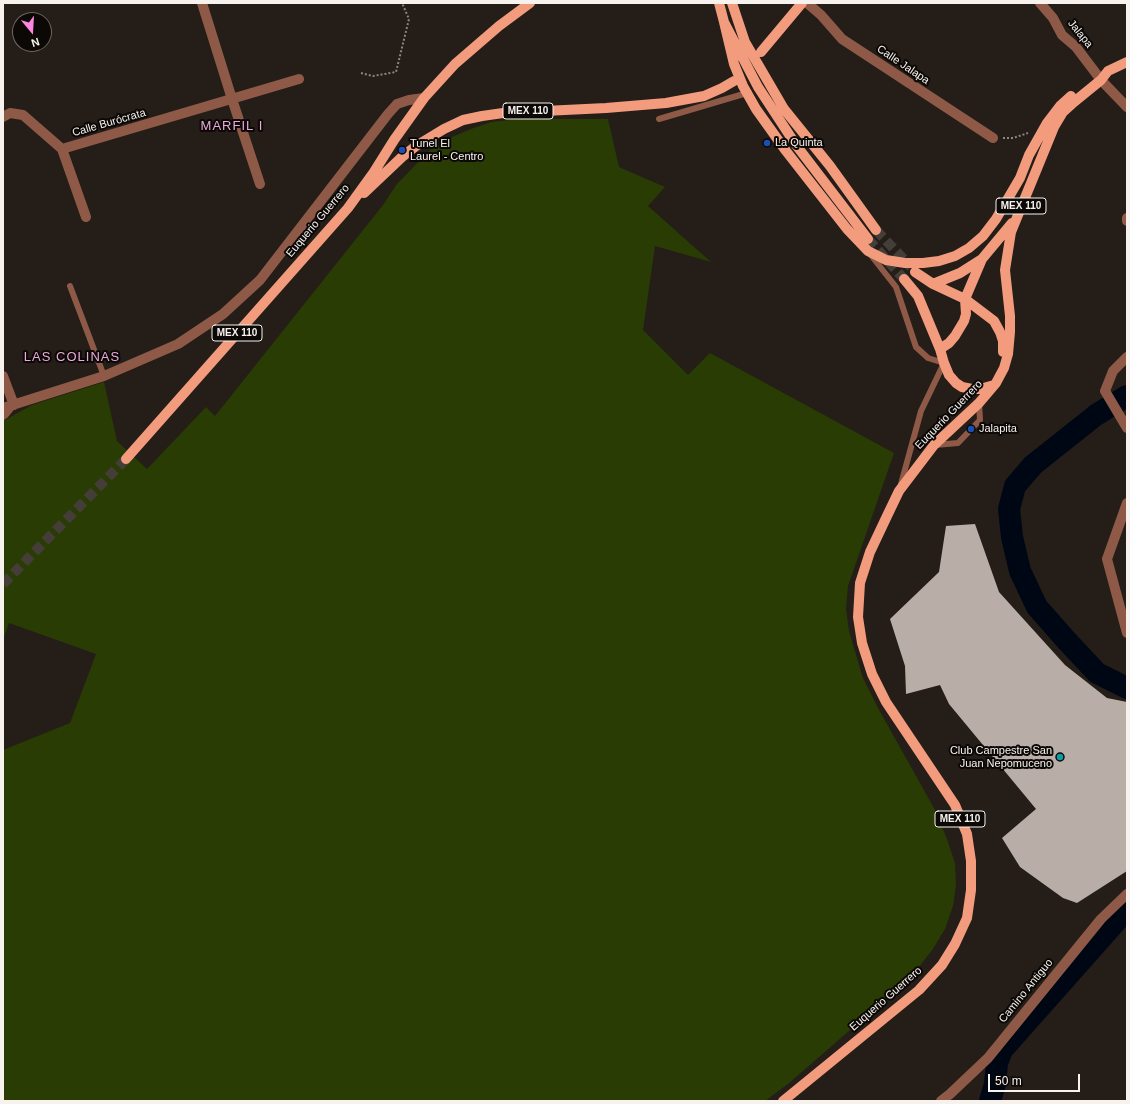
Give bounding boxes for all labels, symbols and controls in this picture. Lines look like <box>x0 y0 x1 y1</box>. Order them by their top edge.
north arrow <box>12 12 52 52</box>
street label: Jalapa <box>1065 17 1095 51</box>
text: N <box>30 36 41 49</box>
street label: Calle Jalapa <box>874 43 932 87</box>
road number: MEX 110 <box>503 103 553 119</box>
street label: Calle Burócrata <box>71 106 147 140</box>
district label: MARFIL I <box>201 118 263 134</box>
place label: La Quinta <box>775 136 823 150</box>
place label: Tunel El Laurel - Centro <box>410 137 483 163</box>
marker: La Quinta <box>762 138 772 148</box>
marker: Tunel El Laurel - Centro <box>397 145 407 155</box>
street label: Euquerio Guerrero <box>284 182 352 260</box>
road number: MEX 110 <box>996 198 1046 214</box>
road number: MEX 110 <box>212 325 262 341</box>
district label: LAS COLINAS <box>24 349 120 365</box>
street label: Euquerio Guerrero <box>913 378 985 452</box>
place label: Jalapita <box>979 422 1017 436</box>
marker: Jalapita <box>966 424 976 434</box>
place label: Club Campestre San Juan Nepomuceno <box>950 744 1052 770</box>
marker: Club Campestre San Juan Nepomuceno <box>1055 752 1065 762</box>
road number: MEX 110 <box>935 811 985 827</box>
street label: Camino Antiguo <box>996 956 1056 1026</box>
street label: Euquerio Guerrero <box>847 964 925 1034</box>
scale bar <box>990 1066 1082 1092</box>
text: 50 m <box>995 1074 1022 1088</box>

